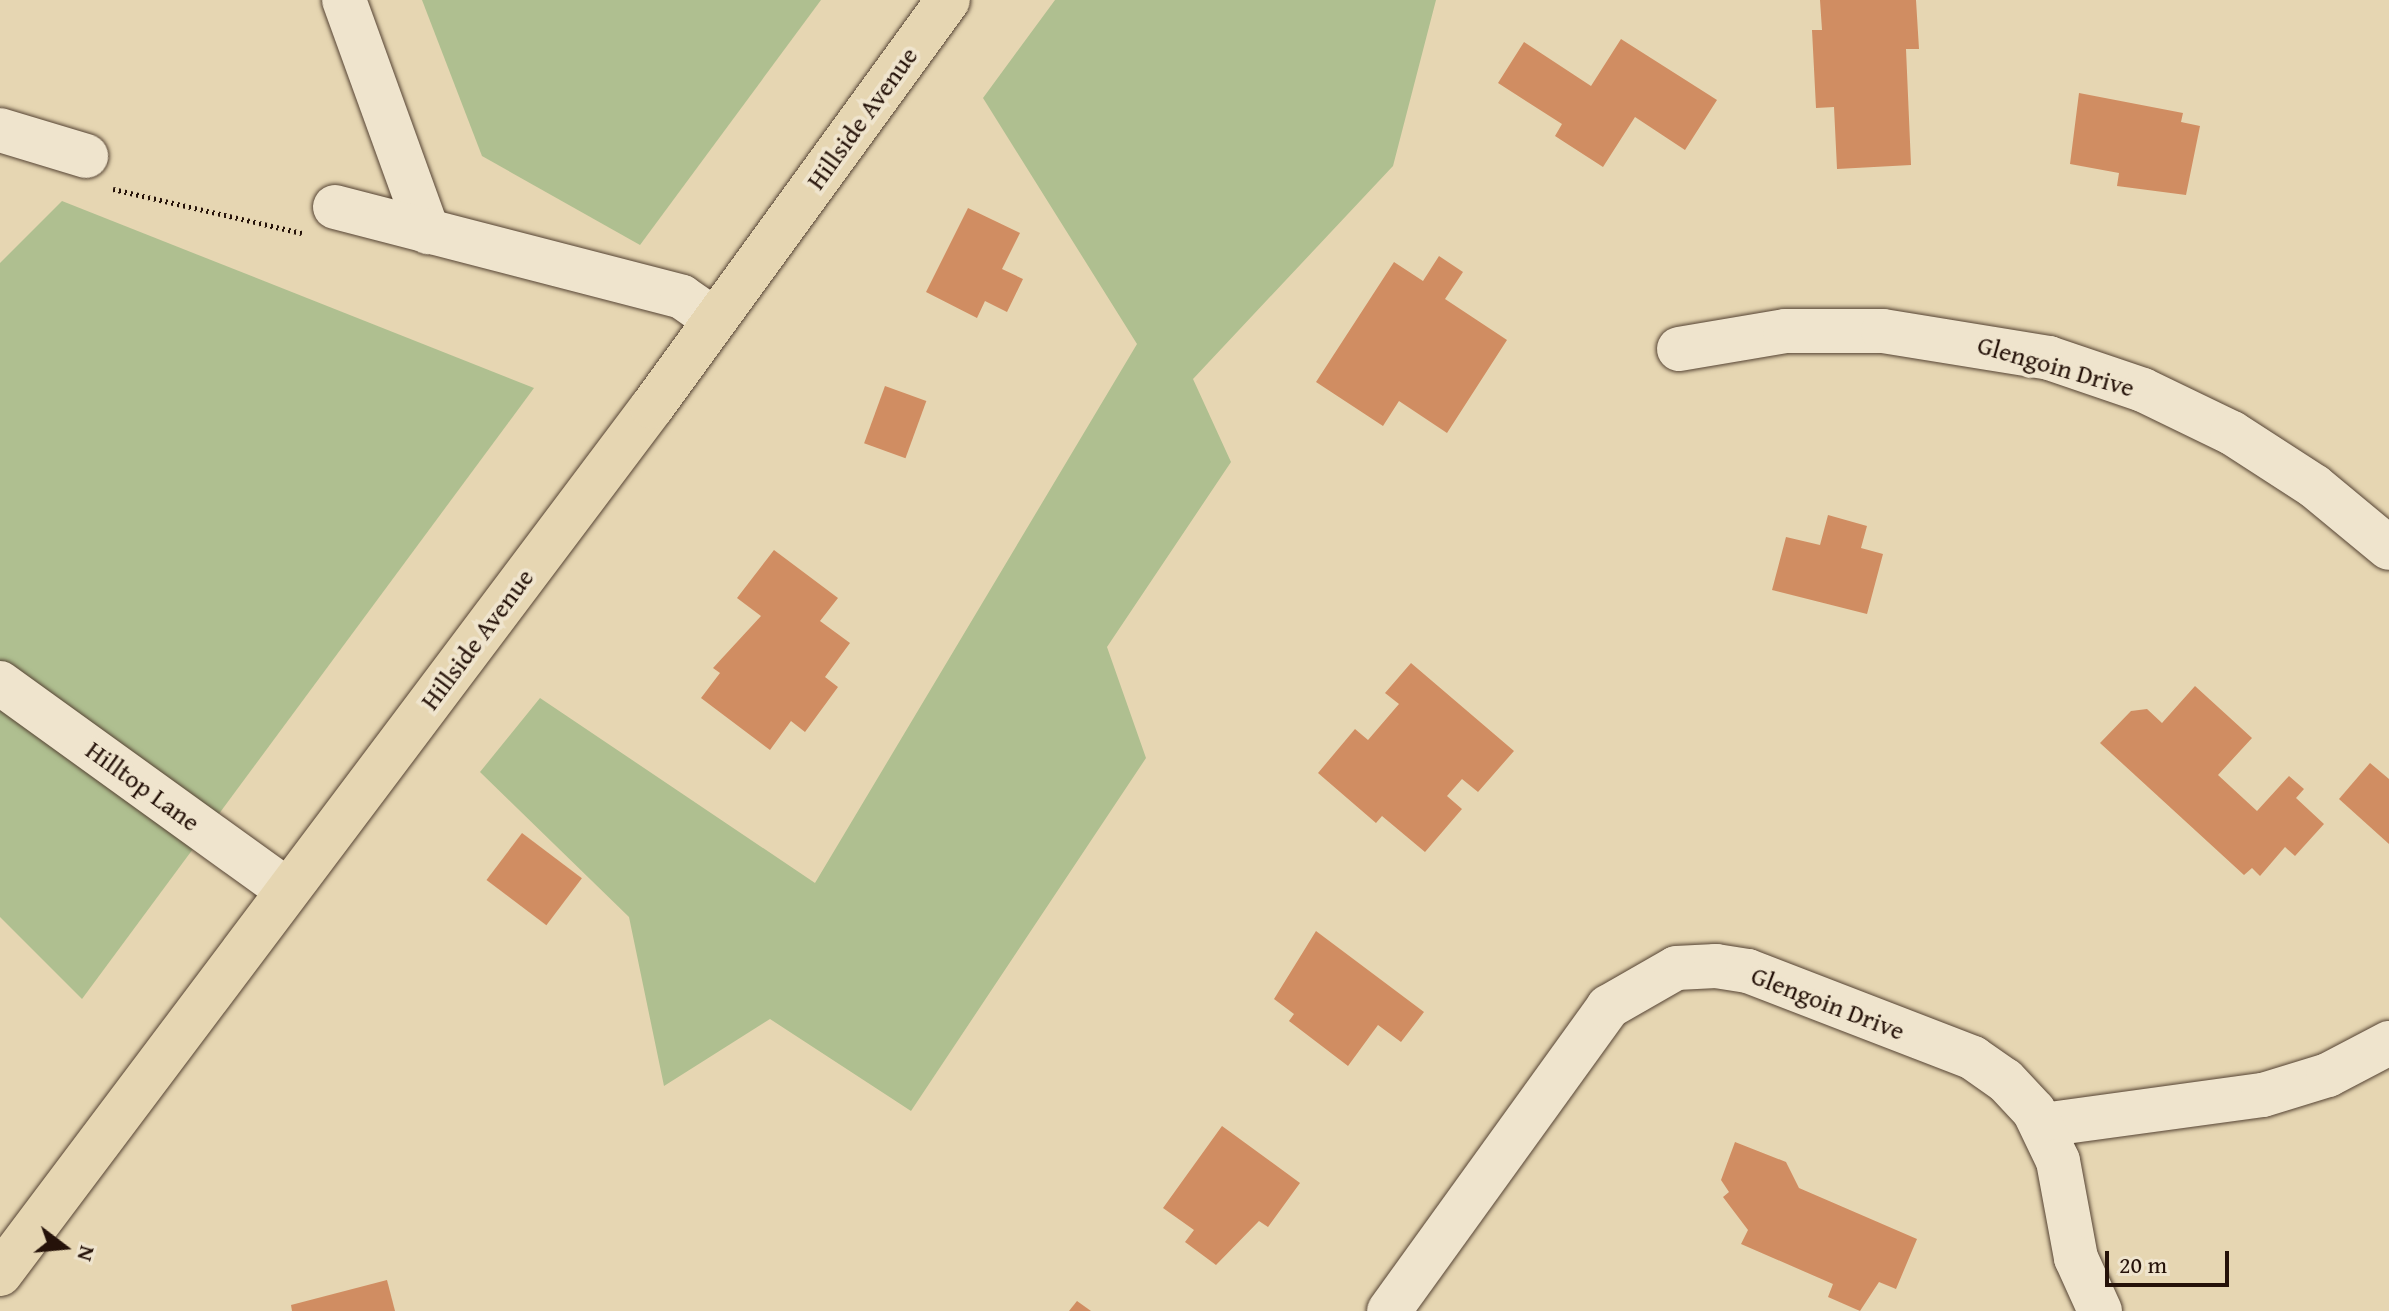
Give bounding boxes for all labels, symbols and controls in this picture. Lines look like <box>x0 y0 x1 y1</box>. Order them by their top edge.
street label: Hillside Avenue <box>800 41 924 195</box>
street label: Glengoin Drive <box>1974 329 2138 403</box>
street label: Hillside Avenue <box>414 562 540 716</box>
street label: Hilltop Lane <box>80 734 206 838</box>
street label: Glengoin Drive <box>1747 959 1909 1047</box>
north arrow <box>24 1207 104 1287</box>
scale bar <box>2109 1235 2233 1285</box>
text: N <box>70 1242 104 1265</box>
text: 20 m <box>2119 1247 2167 1282</box>

